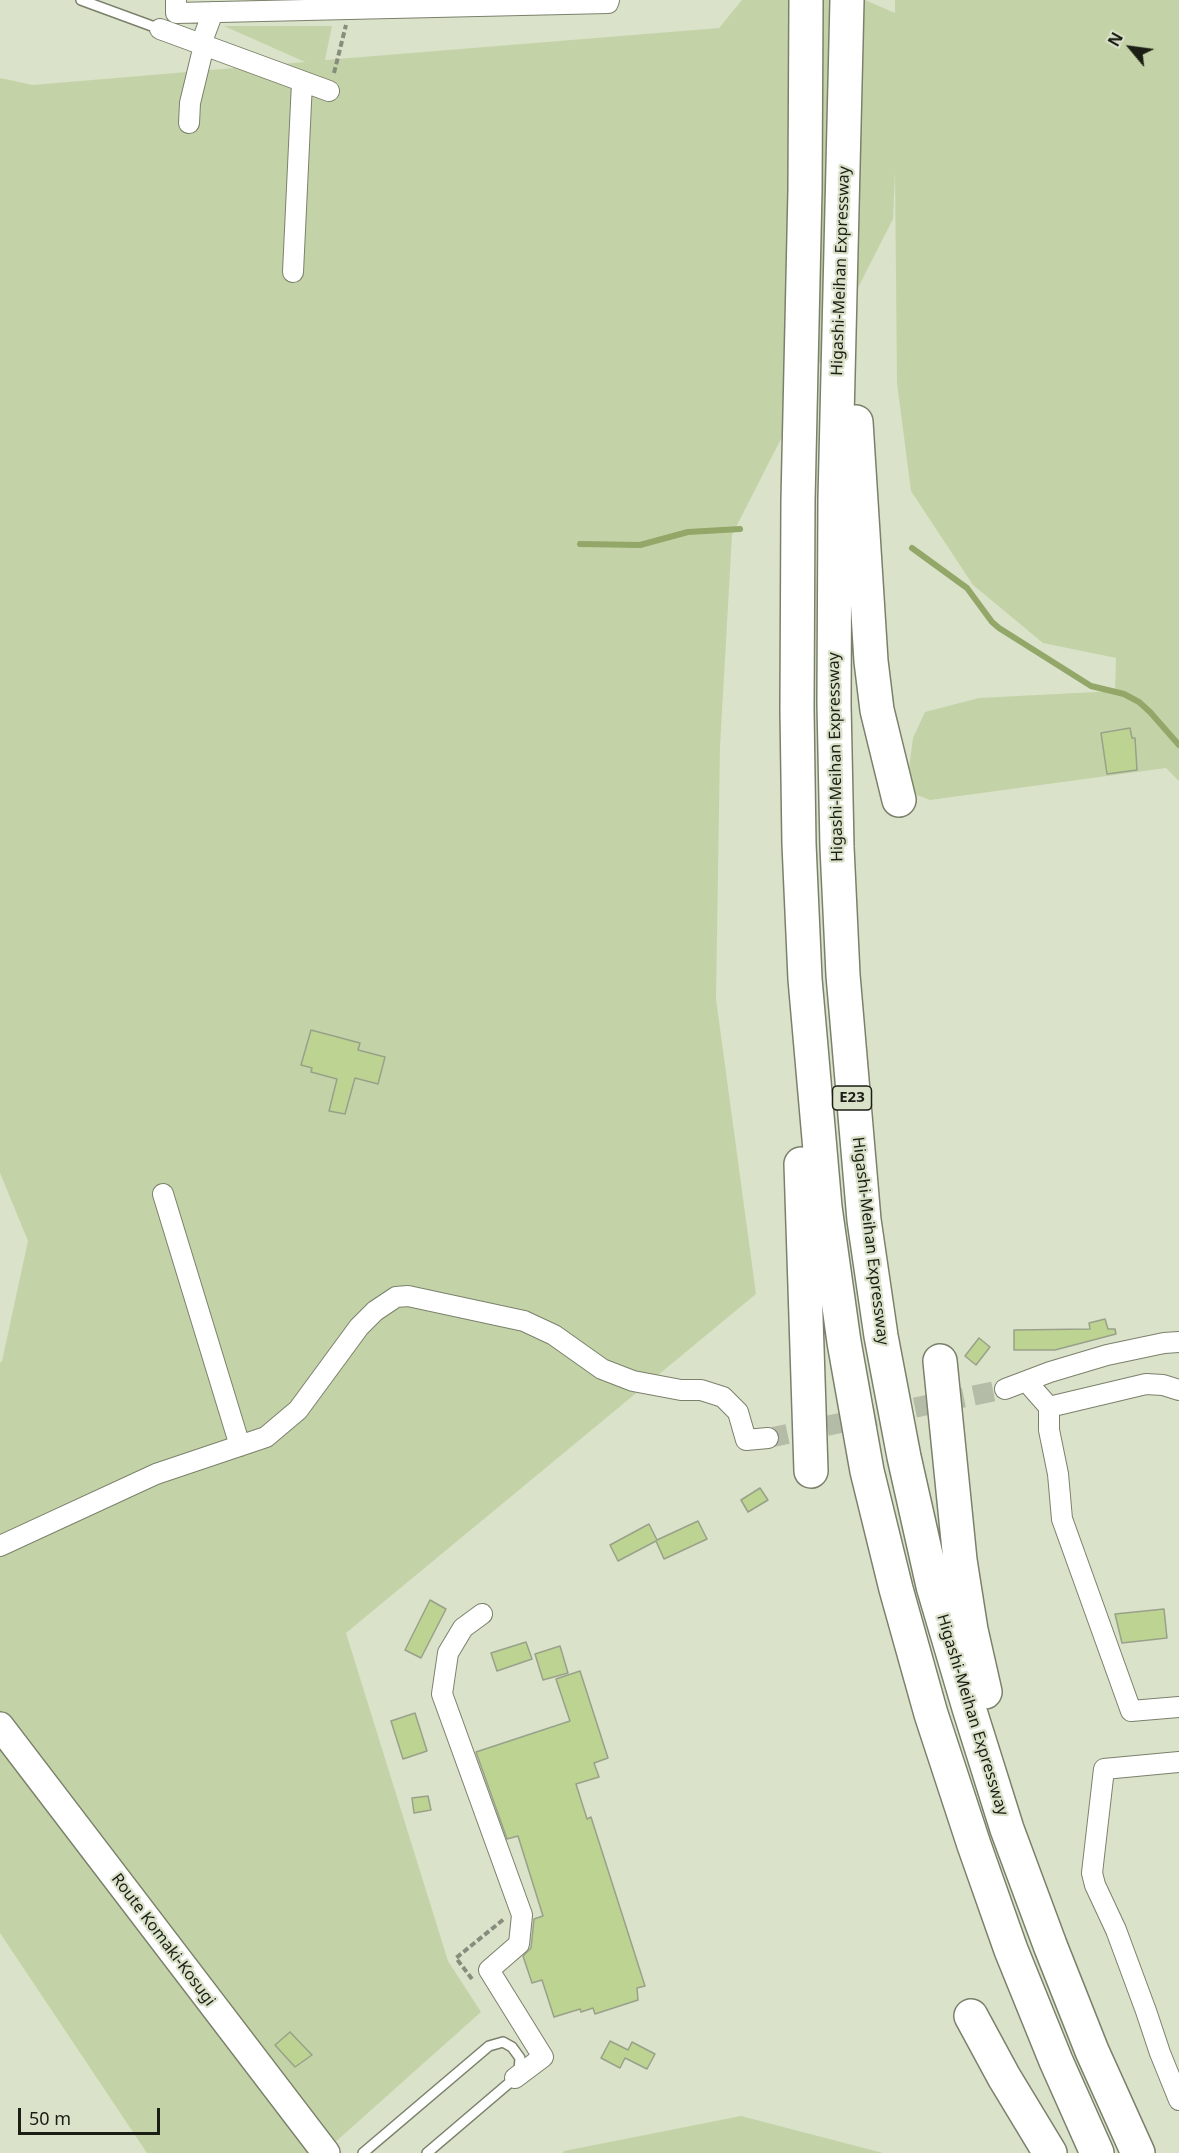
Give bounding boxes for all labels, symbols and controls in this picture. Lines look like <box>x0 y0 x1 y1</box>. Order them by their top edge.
north arrow <box>1101 18 1161 78</box>
text: N <box>1102 28 1128 50</box>
street label: Higashi-Meihan Expressway <box>828 166 854 376</box>
street label: Higashi-Meihan Expressway <box>825 652 847 862</box>
road number: E23 <box>832 1086 872 1110</box>
street label: Higashi-Meihan Expressway <box>848 1136 892 1346</box>
street label: Higashi-Meihan Expressway <box>932 1612 1012 1818</box>
street label: Route Komaki-Kosugi <box>107 1870 219 2010</box>
scale bar <box>21 2096 164 2134</box>
text: 50 m <box>29 2106 71 2130</box>

